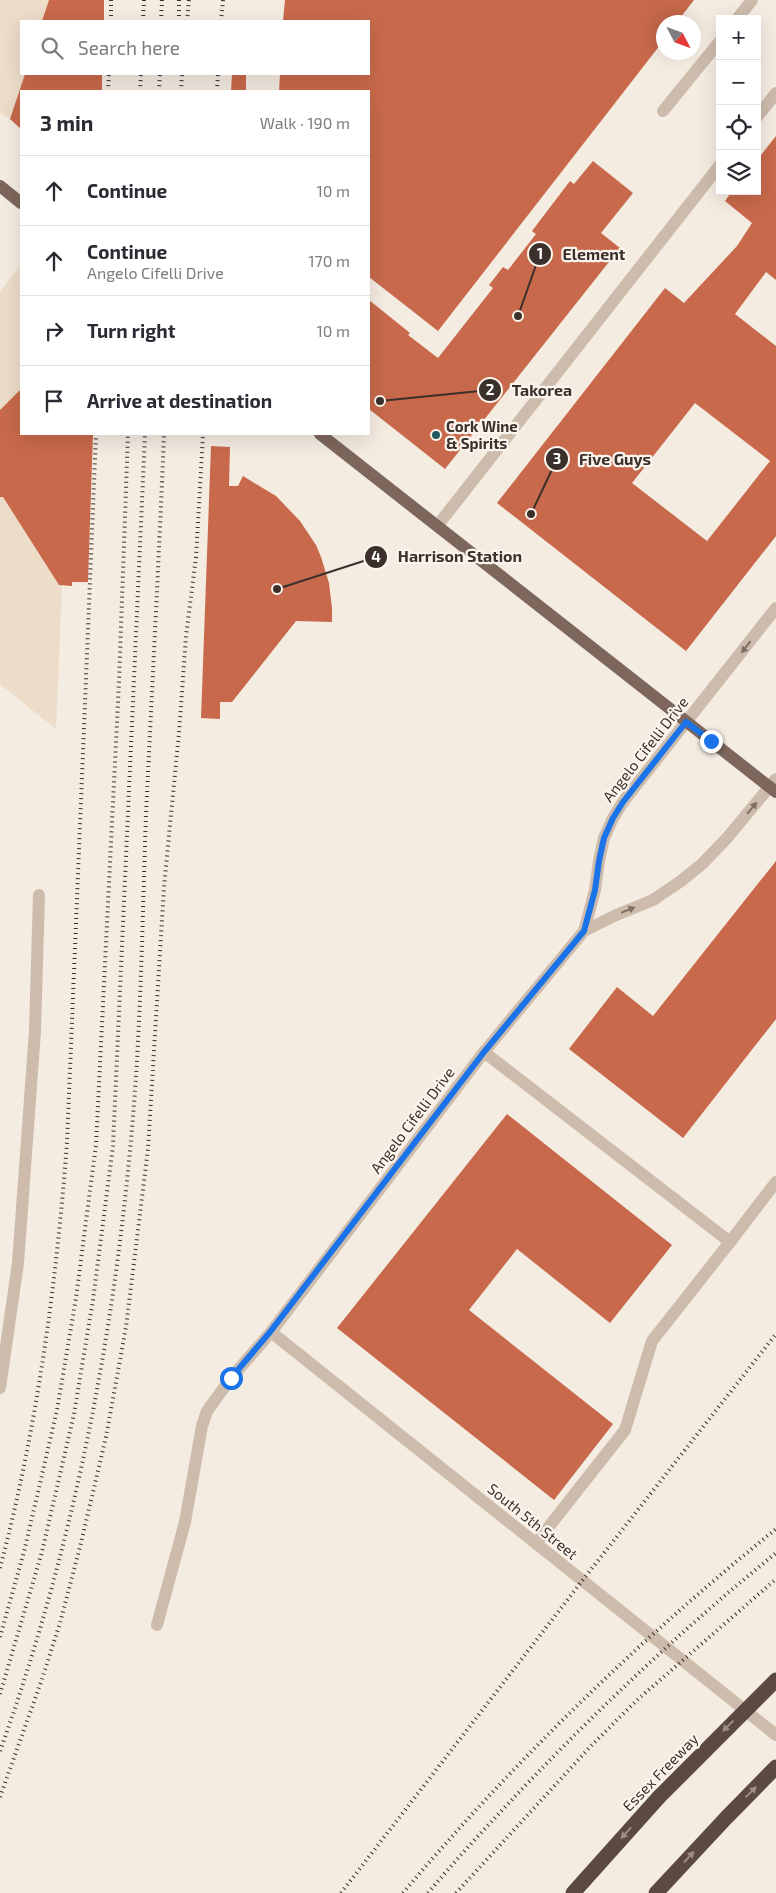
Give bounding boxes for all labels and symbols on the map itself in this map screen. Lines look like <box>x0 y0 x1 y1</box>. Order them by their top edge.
north arrow <box>656 15 701 60</box>
callout: Element <box>528 239 636 270</box>
text: 1 <box>537 244 543 262</box>
text: Element <box>563 244 626 263</box>
callout: Takorea <box>477 375 582 406</box>
text: 2 <box>486 380 495 398</box>
text: Takorea <box>512 380 572 399</box>
place label: Cork Wine & Spirits <box>446 417 518 452</box>
marker: Cork Wine & Spirits <box>430 429 442 441</box>
callout: Five Guys <box>544 444 661 475</box>
text: 3 <box>553 449 561 467</box>
text: Five Guys <box>579 449 651 469</box>
callout: Harrison Station <box>363 541 532 572</box>
text: Harrison Station <box>398 546 522 565</box>
text: 4 <box>371 547 381 565</box>
one-way arrow <box>740 640 751 653</box>
street label: Angelo Cifelli Drive <box>598 693 692 805</box>
route end <box>700 730 723 753</box>
one-way arrow <box>746 802 757 814</box>
one-way arrow <box>621 905 635 913</box>
street label: Angelo Cifelli Drive <box>366 1063 458 1177</box>
route start <box>220 1367 243 1390</box>
street label: South 5th Street <box>484 1479 582 1563</box>
one-way arrow <box>723 1720 735 1732</box>
street label: Essex Freeway <box>618 1729 702 1815</box>
one-way arrow <box>745 1787 757 1799</box>
one-way arrow <box>620 1827 632 1839</box>
one-way arrow <box>683 1851 695 1863</box>

